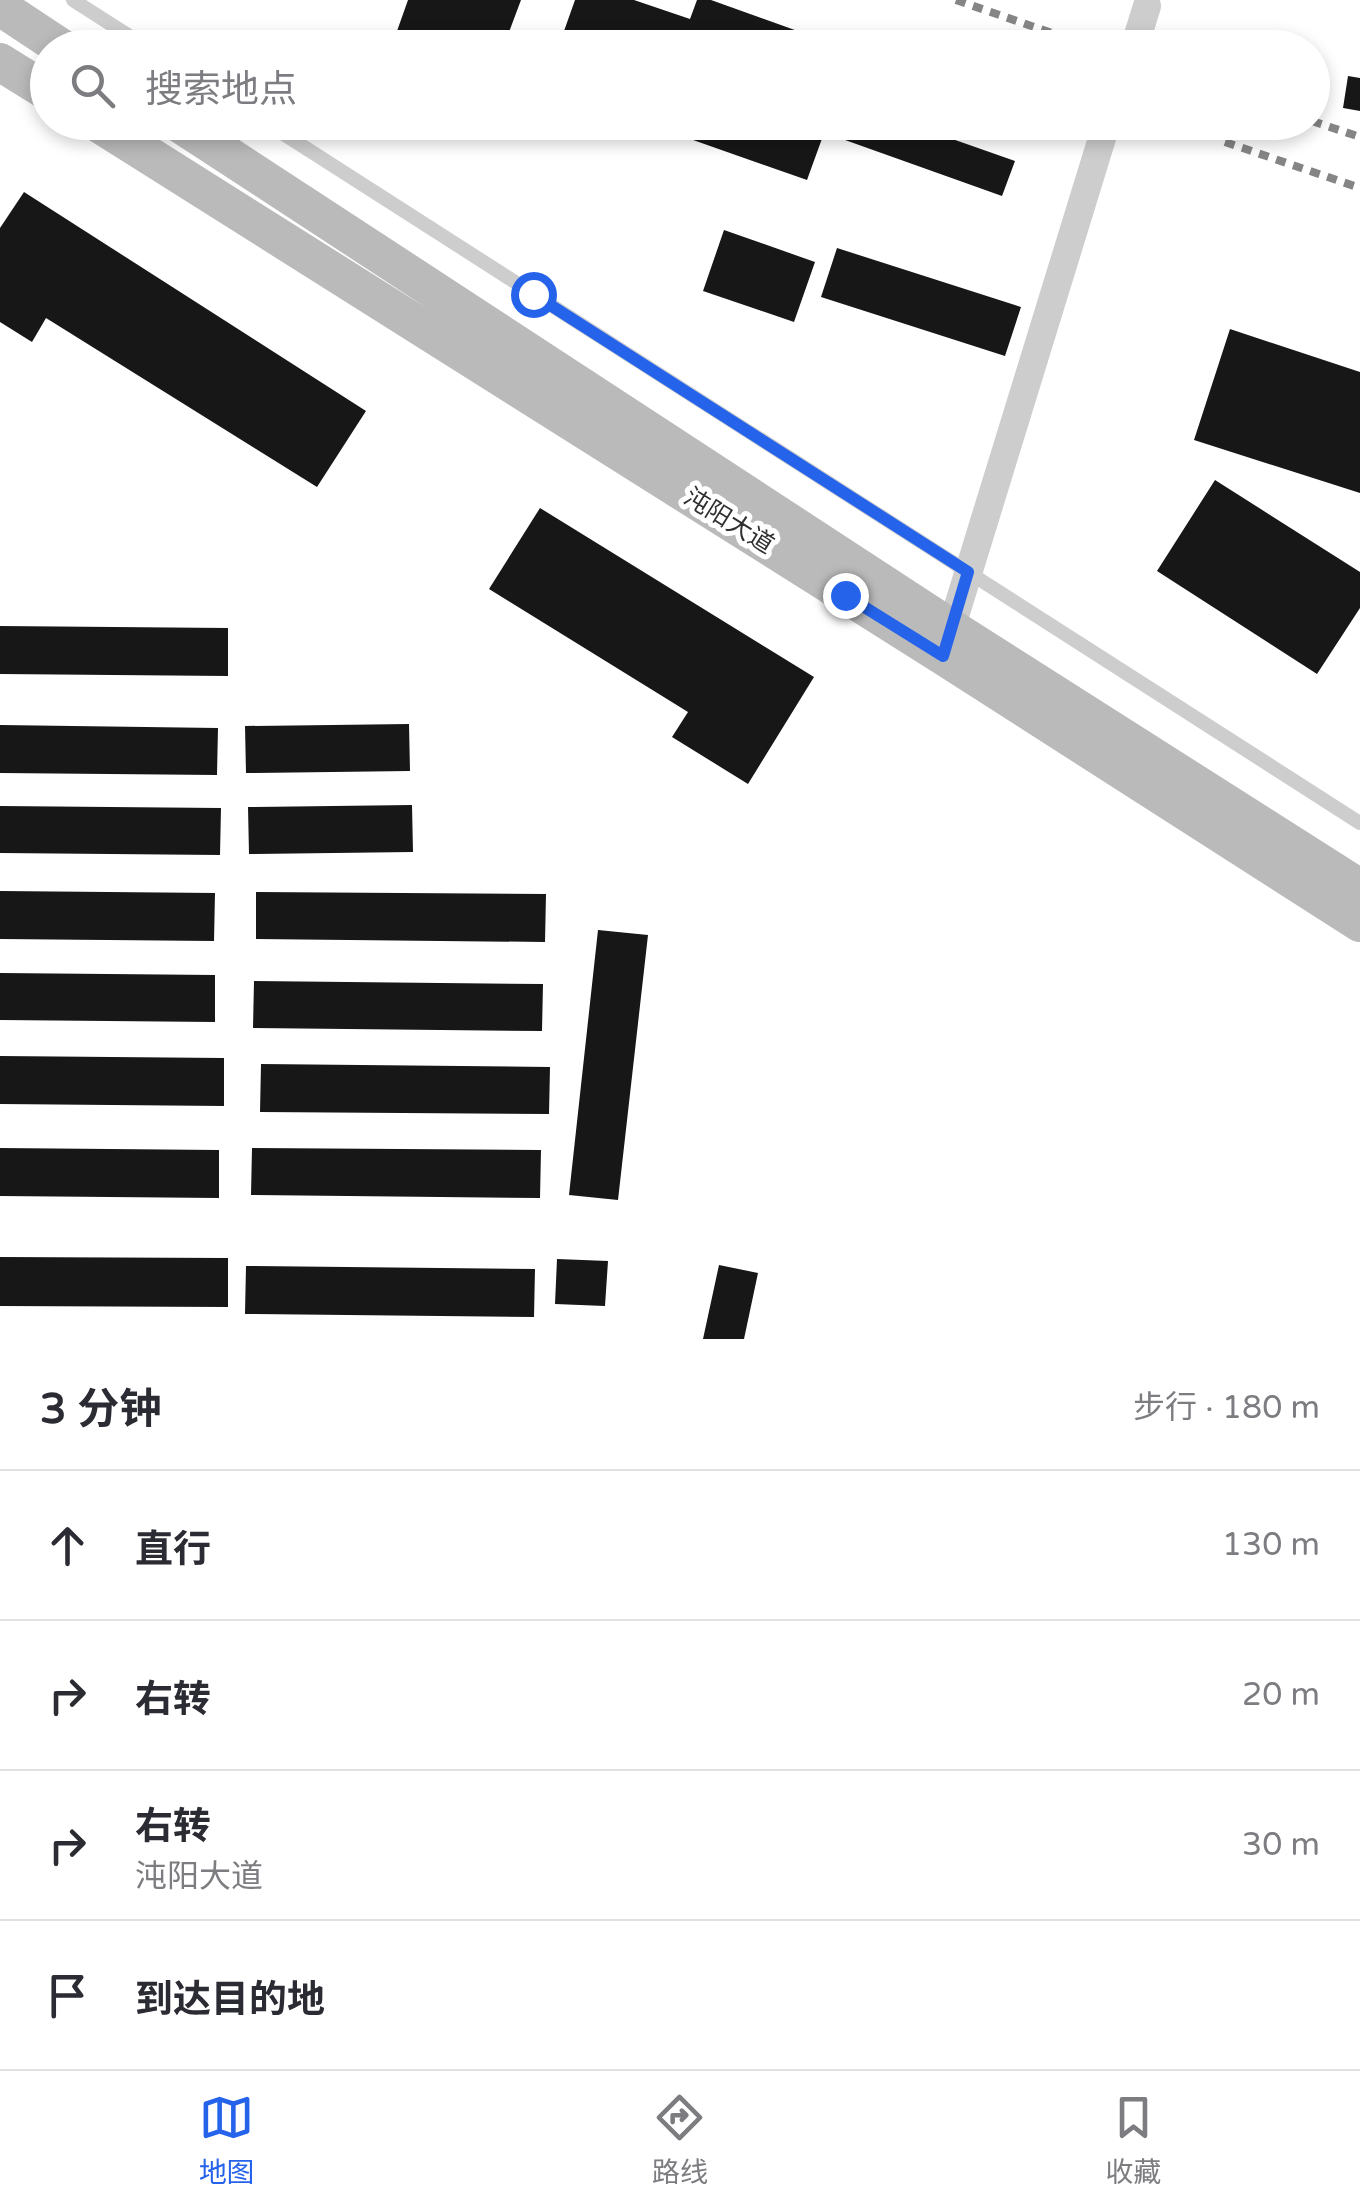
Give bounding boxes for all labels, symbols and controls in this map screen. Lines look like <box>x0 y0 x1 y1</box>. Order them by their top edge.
search box <box>30 30 1330 140</box>
icon: search <box>65 58 120 113</box>
text: 搜索地点 <box>145 67 297 113</box>
route start <box>511 272 557 318</box>
street label: 沌阳大道 <box>679 482 779 560</box>
route end <box>823 573 869 619</box>
text: 3 分钟 <box>40 1384 161 1435</box>
text: 步行 · 180 m <box>1133 1389 1320 1427</box>
icon: ahead <box>40 1518 95 1573</box>
text: 130 m <box>1222 1526 1320 1564</box>
text: 直行 <box>135 1527 211 1573</box>
icon: right <box>40 1668 95 1723</box>
text: 20 m <box>1242 1676 1320 1714</box>
text: 右转 <box>135 1677 211 1723</box>
text: 右转 <box>135 1804 211 1850</box>
icon: right <box>40 1818 95 1873</box>
text: 30 m <box>1242 1826 1320 1864</box>
text: 沌阳大道 <box>135 1858 263 1896</box>
icon: arrive <box>40 1968 95 2023</box>
text: 到达目的地 <box>135 1977 325 2023</box>
tab: 地图 <box>199 2090 255 2190</box>
tab: 路线 <box>652 2090 708 2190</box>
tab: 收藏 <box>1105 2090 1161 2190</box>

